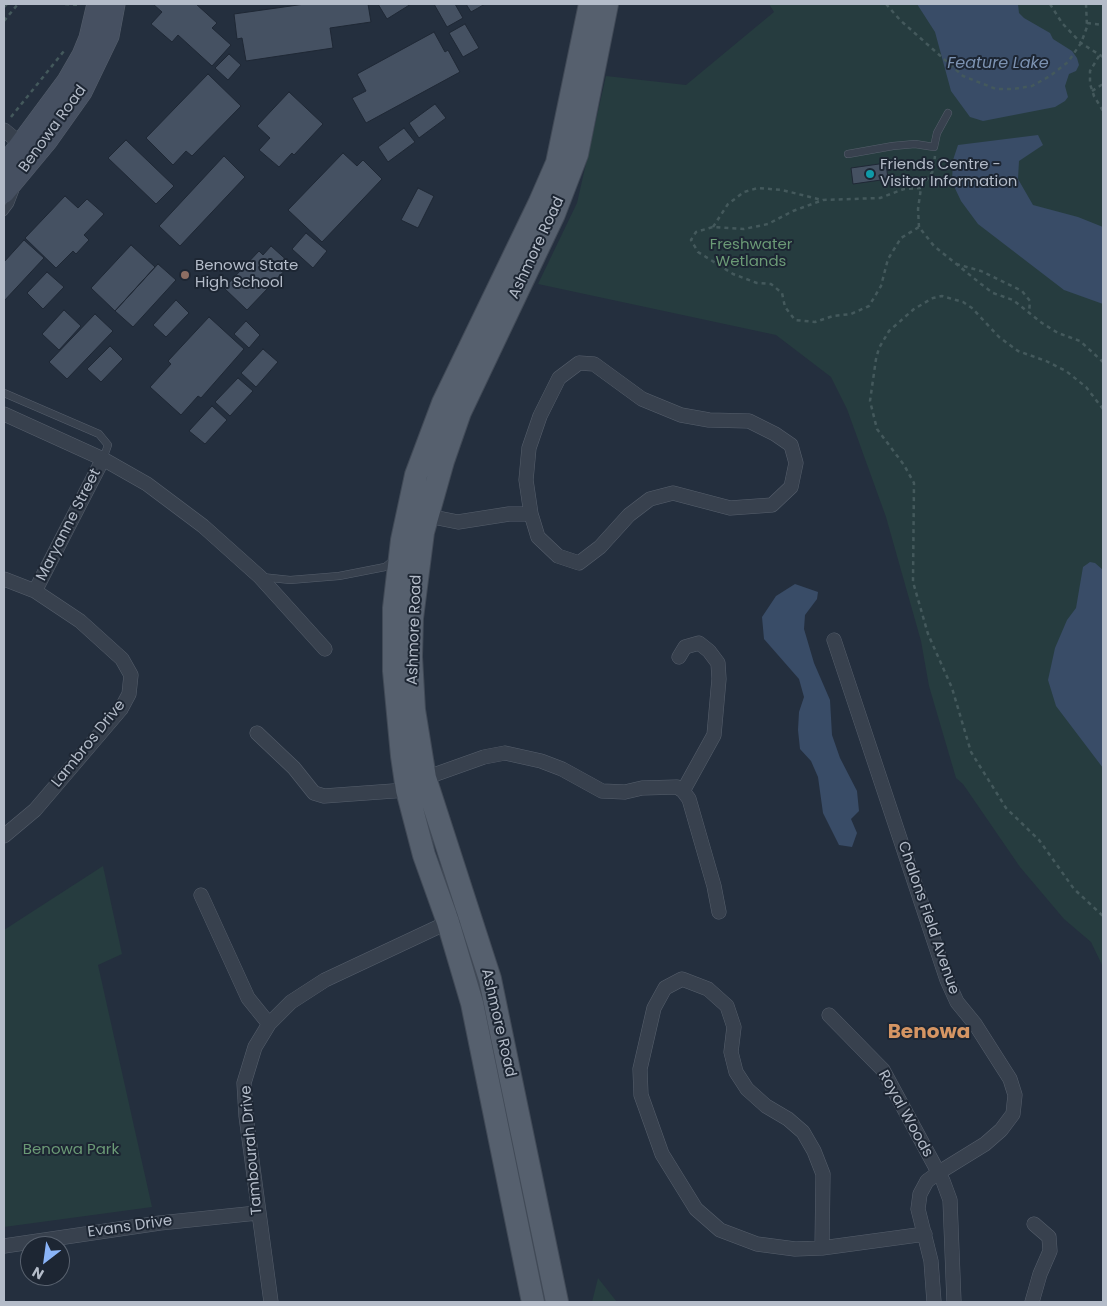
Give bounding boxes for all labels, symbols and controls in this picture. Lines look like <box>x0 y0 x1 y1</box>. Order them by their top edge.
water label: Feature Lake <box>947 54 1049 74</box>
street label: Benowa Road <box>15 82 91 176</box>
place label: Friends Centre - Visitor Information <box>880 156 1017 191</box>
marker: Friends Centre - Visitor Information <box>864 168 876 180</box>
street label: Ashmore Road <box>505 194 569 302</box>
park label: Freshwater Wetlands <box>710 236 792 271</box>
place label: Benowa State High School <box>195 257 298 292</box>
marker: Benowa State High School <box>179 269 191 281</box>
street label: Maryanne Street <box>33 466 105 584</box>
street label: Ashmore Road <box>404 574 426 686</box>
street label: Lambros Drive <box>48 697 130 791</box>
street label: Chalons Field Avenue <box>893 839 963 997</box>
street label: Ashmore Road <box>477 967 519 1079</box>
district label: Benowa <box>888 1021 970 1045</box>
street label: Royal Woods <box>874 1067 936 1161</box>
street label: Tambourah Drive <box>237 1084 267 1216</box>
park label: Benowa Park <box>23 1141 119 1159</box>
street label: Evans Drive <box>87 1212 173 1242</box>
north arrow <box>20 1236 70 1286</box>
text: N <box>28 1262 48 1284</box>

